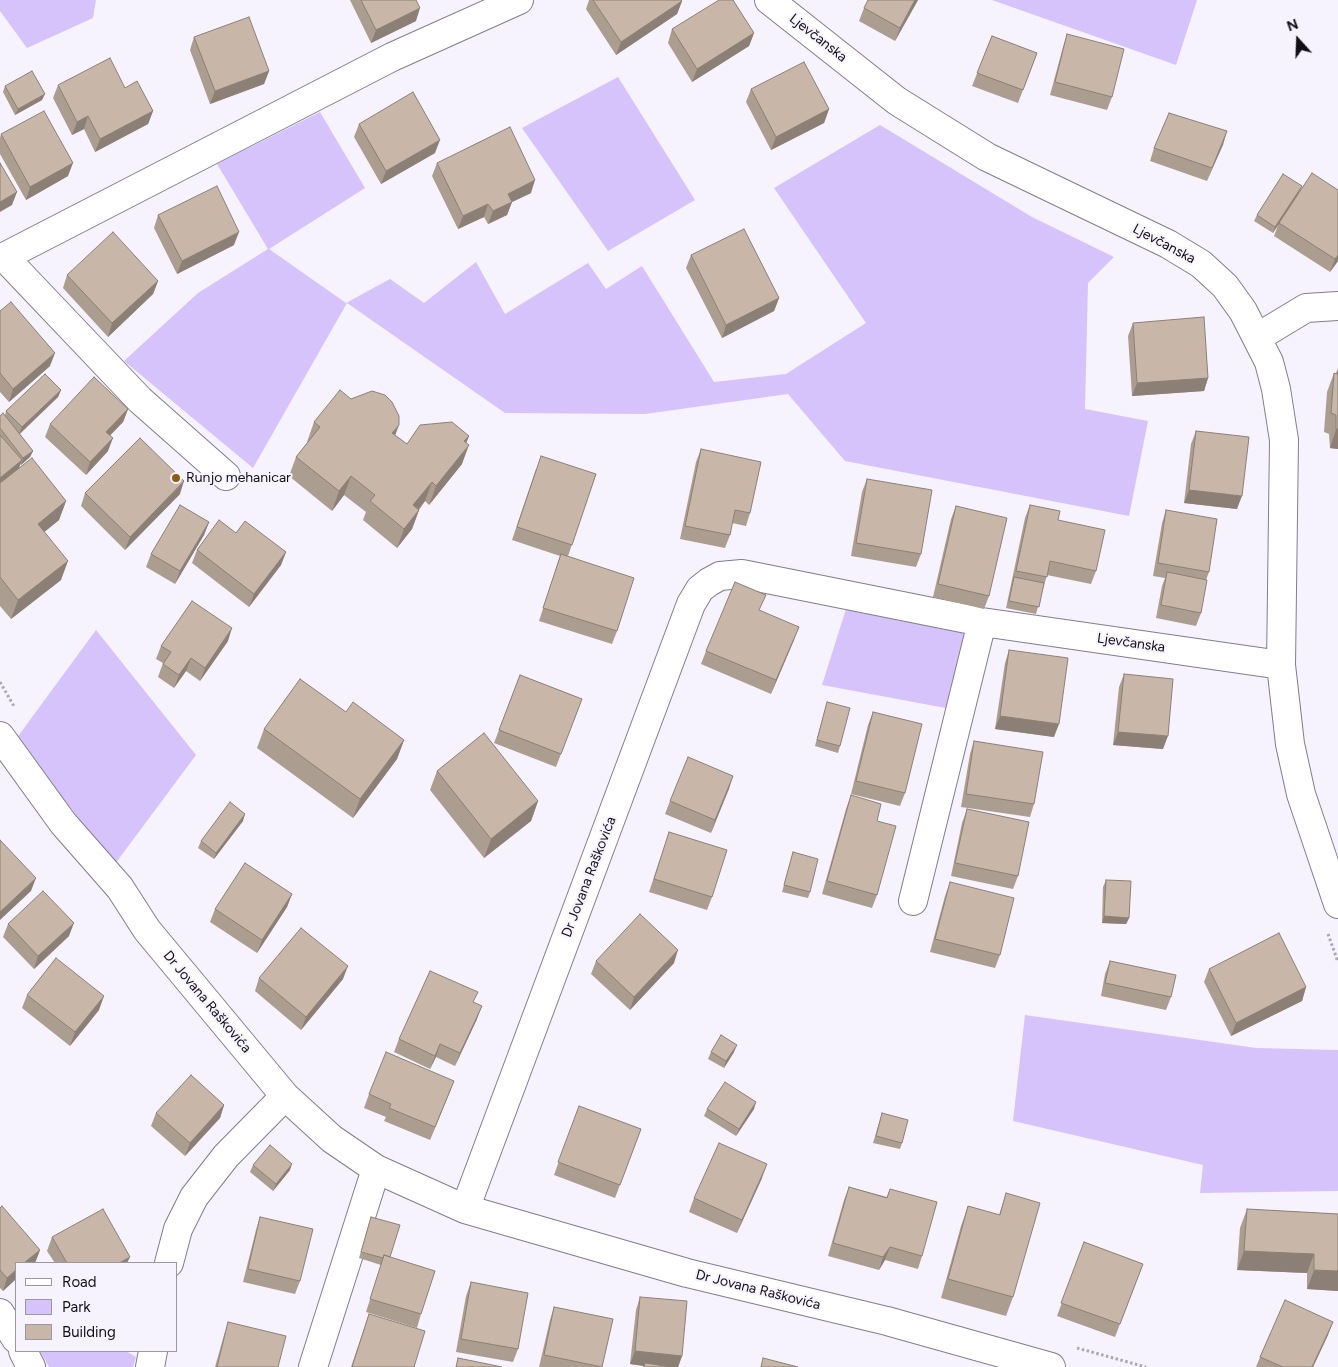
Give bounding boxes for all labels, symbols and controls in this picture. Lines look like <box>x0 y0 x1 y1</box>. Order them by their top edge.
street label: Ljevčanska <box>786 10 850 66</box>
north arrow <box>1273 15 1323 65</box>
text: N <box>1285 16 1301 35</box>
street label: Ljevčanska <box>1130 221 1198 267</box>
place label: Runjo mehanicar <box>186 470 291 486</box>
marker: Runjo mehanicar <box>170 472 182 484</box>
street label: Ljevčanska <box>1096 630 1166 656</box>
street label: Dr Jovana Raškovića <box>558 814 620 940</box>
street label: Dr Jovana Raškovića <box>159 948 255 1056</box>
legend <box>15 1262 178 1352</box>
street label: Dr Jovana Raškovića <box>694 1266 822 1314</box>
text: Road <box>62 1273 97 1291</box>
text: Park <box>62 1298 91 1316</box>
text: Building <box>62 1323 116 1341</box>

